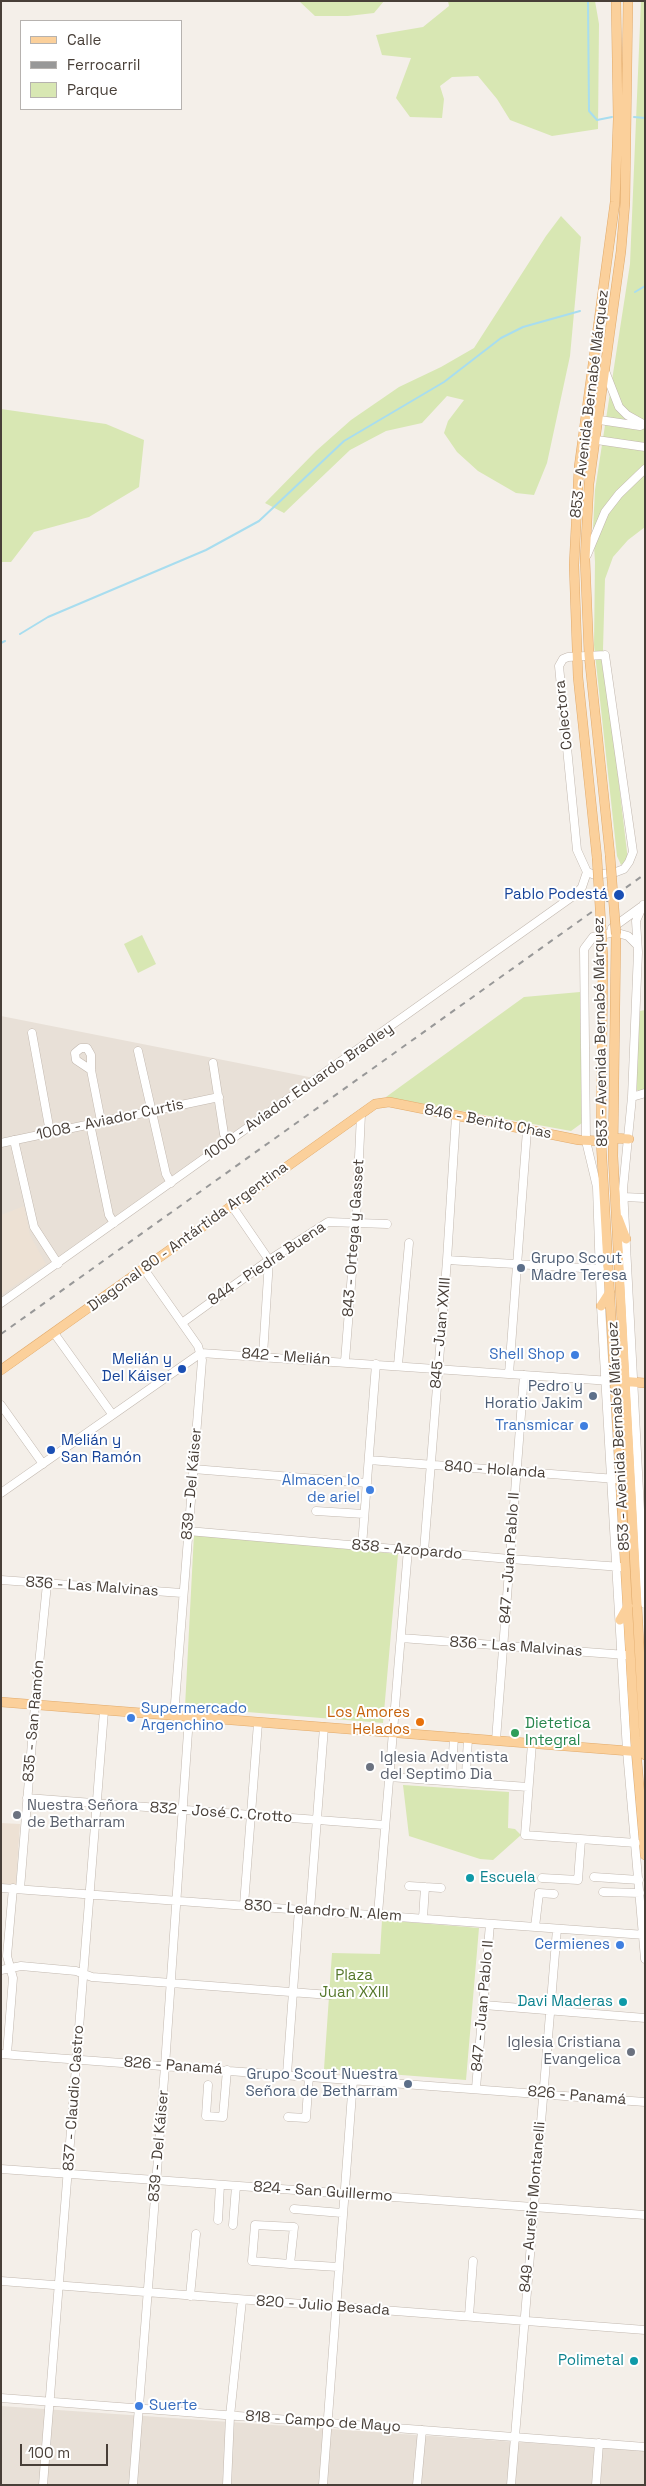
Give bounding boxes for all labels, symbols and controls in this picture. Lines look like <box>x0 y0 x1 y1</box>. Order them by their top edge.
legend <box>20 20 182 110</box>
text: Calle <box>67 30 102 49</box>
text: Ferrocarril <box>67 55 140 74</box>
text: Parque <box>67 80 118 99</box>
street label: 853 - Avenida Bernabé Márquez <box>567 289 613 519</box>
street label: Colectora <box>551 679 577 751</box>
place label: Pablo Podestá <box>504 886 608 904</box>
marker: Pablo Podestá <box>612 888 626 902</box>
street label: 853 - Avenida Bernabé Márquez <box>590 917 612 1147</box>
street label: 1000 - Aviador Eduardo Bradley <box>201 1020 397 1164</box>
street label: 1008 - Aviador Curtis <box>35 1096 185 1144</box>
street label: 846 - Benito Chas <box>423 1101 553 1143</box>
street label: Diagonal 80 - Antártida Argentina <box>84 1158 292 1316</box>
street label: 843 - Ortega y Gasset <box>339 1158 369 1318</box>
street label: 844 - Piedra Buena <box>205 1218 329 1310</box>
place label: Grupo Scout Madre Teresa <box>531 1250 627 1285</box>
marker: Grupo Scout Madre Teresa <box>515 1262 527 1274</box>
street label: 845 - Juan XXIII <box>427 1277 455 1389</box>
street label: 853 - Avenida Bernabé Márquez <box>604 1321 634 1551</box>
street label: 842 - Melián <box>241 1345 331 1369</box>
place label: Shell Shop <box>489 1346 565 1364</box>
marker: Shell Shop <box>569 1349 581 1361</box>
place label: Melián y Del Káiser <box>102 1351 172 1386</box>
marker: Melián y Del Káiser <box>176 1363 188 1375</box>
place label: Pedro y Horatio Jakim <box>485 1378 583 1413</box>
marker: Pedro y Horatio Jakim <box>587 1390 599 1402</box>
place label: Transmicar <box>495 1417 574 1435</box>
marker: Transmicar <box>578 1420 590 1432</box>
street label: 839 - Del Káiser <box>178 1427 206 1541</box>
place label: Melián y San Ramón <box>61 1432 141 1467</box>
marker: Melián y San Ramón <box>45 1444 57 1456</box>
street label: 840 - Holanda <box>444 1457 546 1483</box>
place label: Almacen lo de ariel <box>282 1472 360 1507</box>
marker: Almacen lo de ariel <box>364 1484 376 1496</box>
street label: 847 - Juan Pablo II <box>496 1492 524 1624</box>
street label: 838 - Azopardo <box>351 1536 463 1564</box>
street label: 836 - Las Malvinas <box>25 1573 159 1601</box>
street label: 836 - Las Malvinas <box>449 1633 583 1661</box>
street label: 835 - San Ramón <box>20 1659 48 1783</box>
place label: Supermercado Argenchino <box>141 1700 247 1735</box>
place label: Los Amores Helados <box>327 1704 410 1739</box>
marker: Supermercado Argenchino <box>125 1712 137 1724</box>
place label: Dietetica Integral <box>525 1715 591 1750</box>
marker: Los Amores Helados <box>414 1716 426 1728</box>
marker: Dietetica Integral <box>509 1727 521 1739</box>
place label: Iglesia Adventista del Septimo Dia <box>380 1749 508 1784</box>
marker: Iglesia Adventista del Septimo Dia <box>364 1761 376 1773</box>
place label: Nuestra Señora de Betharram <box>27 1797 138 1832</box>
street label: 832 - José C. Crotto <box>149 1799 293 1827</box>
marker: Nuestra Señora de Betharram <box>11 1809 23 1821</box>
place label: Escuela <box>480 1869 536 1887</box>
marker: Escuela <box>464 1872 476 1884</box>
street label: 830 - Leandro N. Alem <box>244 1897 402 1925</box>
place label: Cermienes <box>534 1936 610 1954</box>
marker: Cermienes <box>614 1939 626 1951</box>
street label: 847 - Juan Pablo II <box>468 1940 498 2072</box>
park label: Plaza Juan XXIII <box>319 1967 389 2002</box>
place label: Davi Maderas <box>517 1993 613 2011</box>
marker: Davi Maderas <box>617 1996 629 2008</box>
street label: 837 - Claudio Castro <box>60 2024 88 2172</box>
place label: Iglesia Cristiana Evangelica <box>507 2034 621 2069</box>
marker: Iglesia Cristiana Evangelica <box>625 2046 637 2058</box>
street label: 826 - Panamá <box>123 2054 223 2078</box>
place label: Grupo Scout Nuestra Señora de Betharram <box>245 2066 398 2101</box>
marker: Grupo Scout Nuestra Señora de Betharram <box>402 2078 414 2090</box>
street label: 826 - Panamá <box>527 2083 627 2109</box>
street label: 839 - Del Káiser <box>145 2089 173 2203</box>
street label: 849 - Aurelio Montanelli <box>517 2121 549 2293</box>
street label: 824 - San Guillermo <box>253 2178 393 2206</box>
street label: 820 - Julio Besada <box>256 2292 390 2320</box>
place label: Polimetal <box>558 2352 624 2370</box>
marker: Polimetal <box>628 2355 640 2367</box>
place label: Suerte <box>149 2397 197 2415</box>
marker: Suerte <box>133 2400 145 2412</box>
street label: 818 - Campo de Mayo <box>245 2408 401 2436</box>
scale bar <box>22 2434 110 2466</box>
text: 100 m <box>28 2443 70 2462</box>

